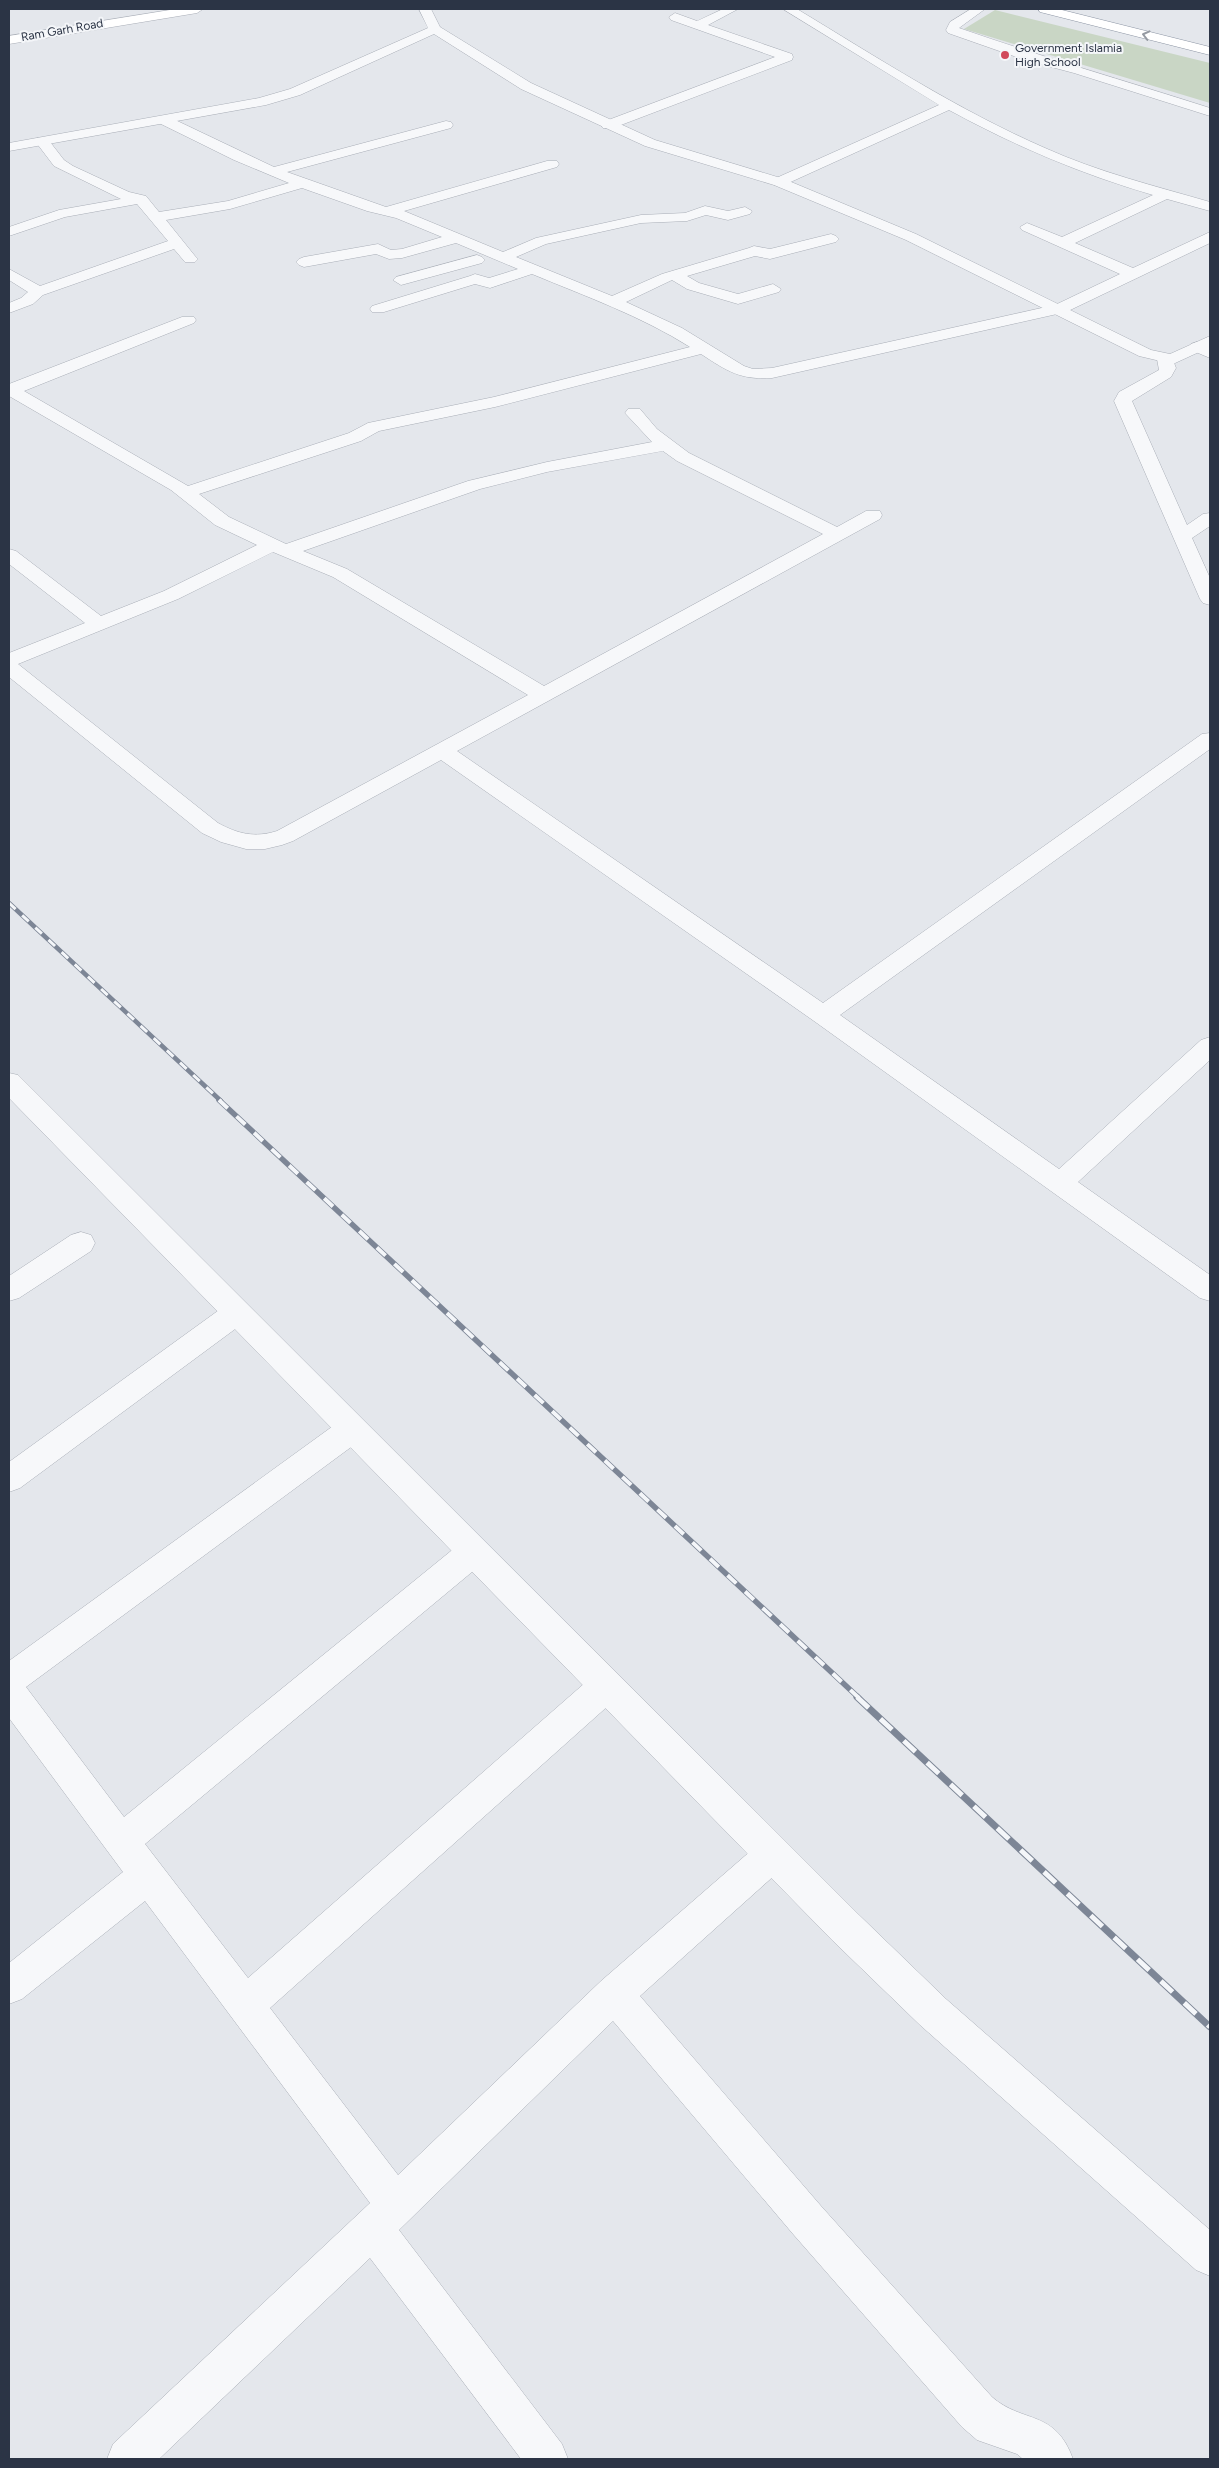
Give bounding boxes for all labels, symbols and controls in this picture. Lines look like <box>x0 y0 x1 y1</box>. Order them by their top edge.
street label: Ram Garh Road <box>20 16 104 44</box>
one-way arrow <box>1142 30 1151 41</box>
place label: Government Islamia High School <box>1015 41 1122 69</box>
marker: Government Islamia High School <box>999 49 1011 61</box>

